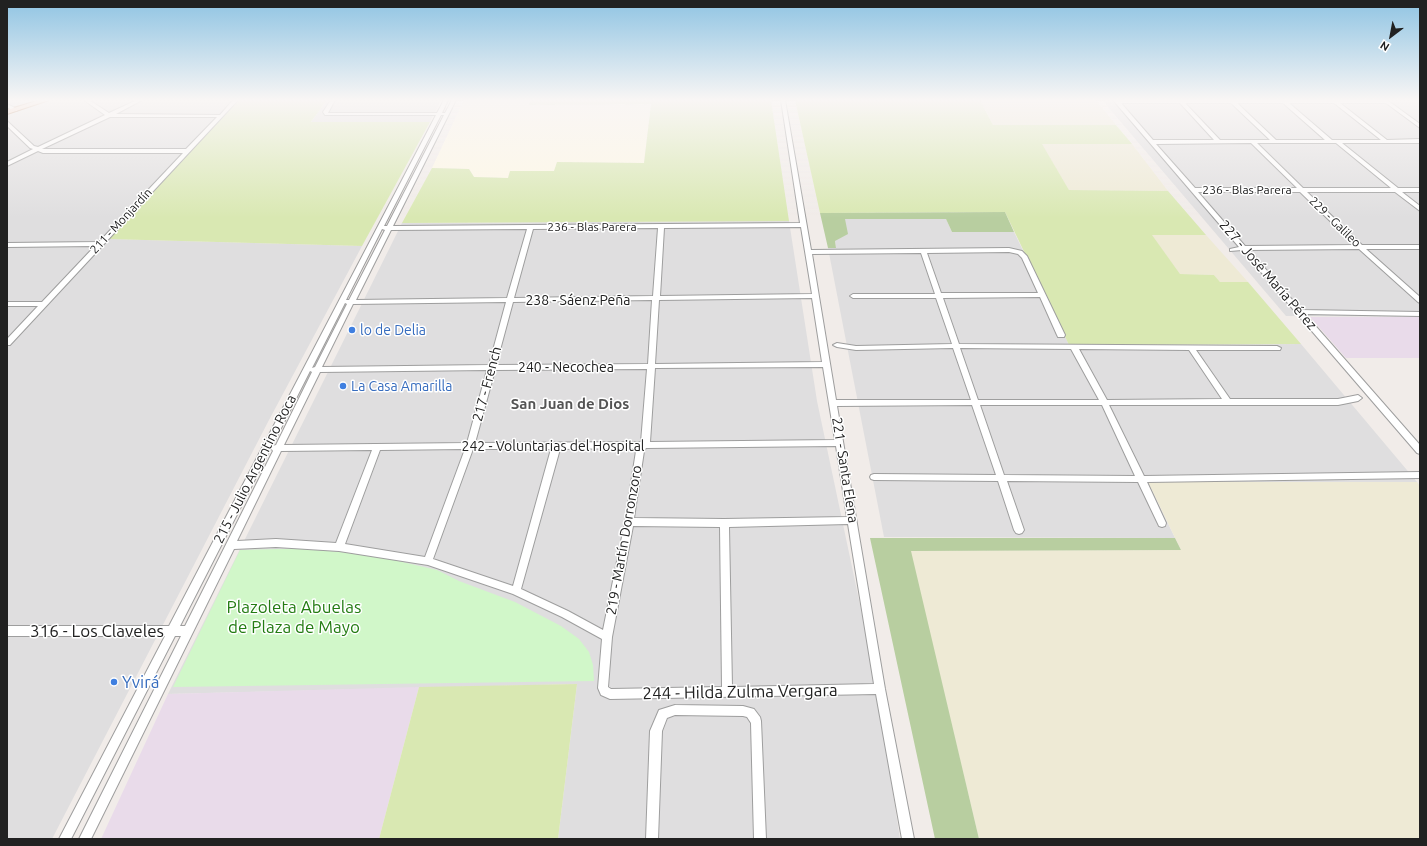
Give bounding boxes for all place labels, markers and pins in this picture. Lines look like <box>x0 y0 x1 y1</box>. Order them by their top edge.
place label: lo de Delia <box>360 322 426 338</box>
marker: lo de Delia <box>347 325 357 335</box>
place label: La Casa Amarilla <box>351 378 452 394</box>
marker: La Casa Amarilla <box>338 381 348 391</box>
place label: Yvirá <box>122 672 159 692</box>
marker: Yvirá <box>109 677 119 687</box>

